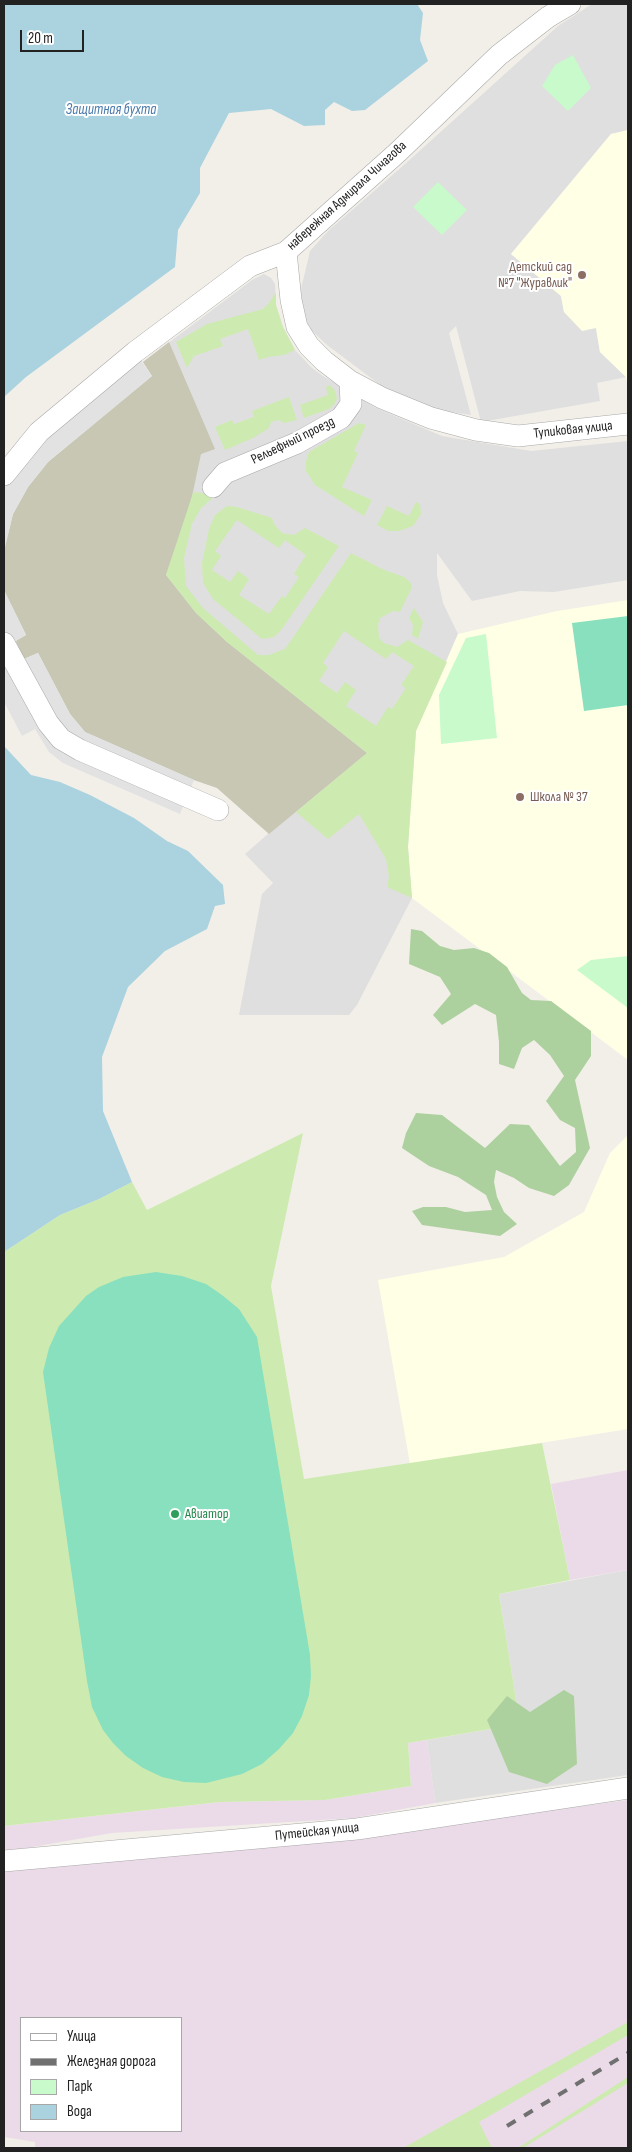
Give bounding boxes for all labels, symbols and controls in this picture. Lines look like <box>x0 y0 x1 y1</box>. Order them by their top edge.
scale bar <box>22 20 86 52</box>
text: 20 m <box>28 29 53 48</box>
water label: Защитная бухта <box>66 101 156 119</box>
street label: набережная Адмирала Чичагова <box>284 138 410 254</box>
place label: Детский сад №7 "Журавлик" <box>498 259 572 292</box>
marker: Детский сад №7 "Журавлик" <box>576 269 588 281</box>
street label: Рельефный проезд <box>248 414 338 468</box>
street label: Тупиковая улица <box>533 417 613 443</box>
place label: Школа № 37 <box>530 789 587 805</box>
marker: Школа № 37 <box>514 791 526 803</box>
place label: Авиатор <box>185 1506 228 1522</box>
marker: Авиатор <box>169 1508 181 1520</box>
street label: Путейская улица <box>274 1819 360 1845</box>
legend <box>20 2017 182 2132</box>
text: Улица <box>67 2027 96 2046</box>
text: Железная дорога <box>67 2052 156 2071</box>
text: Парк <box>67 2077 92 2096</box>
text: Вода <box>67 2102 92 2121</box>

